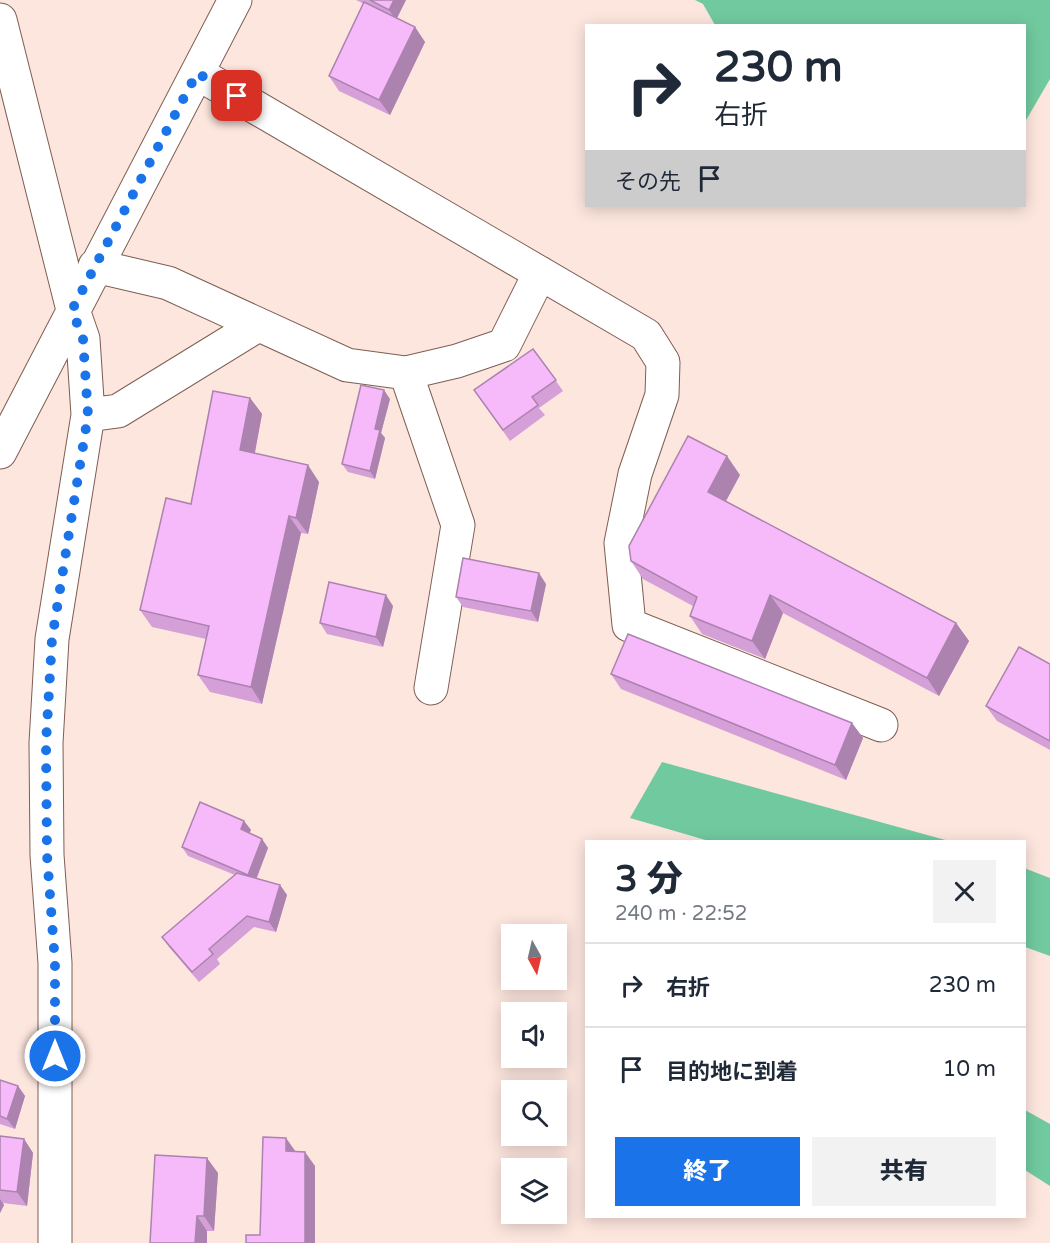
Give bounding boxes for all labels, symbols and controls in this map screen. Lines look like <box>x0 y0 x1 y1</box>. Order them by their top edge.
text: 230 m <box>714 42 843 93</box>
icon: right <box>615 48 693 126</box>
pin <box>211 70 262 121</box>
icon: arrive <box>220 79 253 112</box>
text: 右折 <box>714 99 768 132</box>
icon: arrive <box>693 162 726 195</box>
text: その先 <box>615 169 681 195</box>
text: 3 分 <box>615 858 683 901</box>
button: close <box>933 860 996 923</box>
text: 240 m · 22:52 <box>615 902 747 926</box>
north arrow <box>501 924 567 990</box>
map controls <box>501 924 567 1224</box>
icon: right <box>615 969 648 1002</box>
text: 230 m <box>929 972 996 998</box>
text: 右折 <box>666 975 710 1001</box>
button: sound <box>501 1002 567 1068</box>
position arrow <box>23 1024 87 1088</box>
icon: arrive <box>615 1053 648 1086</box>
text: 10 m <box>942 1056 996 1082</box>
text: 目的地に到着 <box>666 1059 798 1085</box>
button: search <box>501 1080 567 1146</box>
button: 終了 <box>615 1137 800 1206</box>
button: 共有 <box>812 1137 996 1206</box>
button: layers <box>501 1158 567 1224</box>

